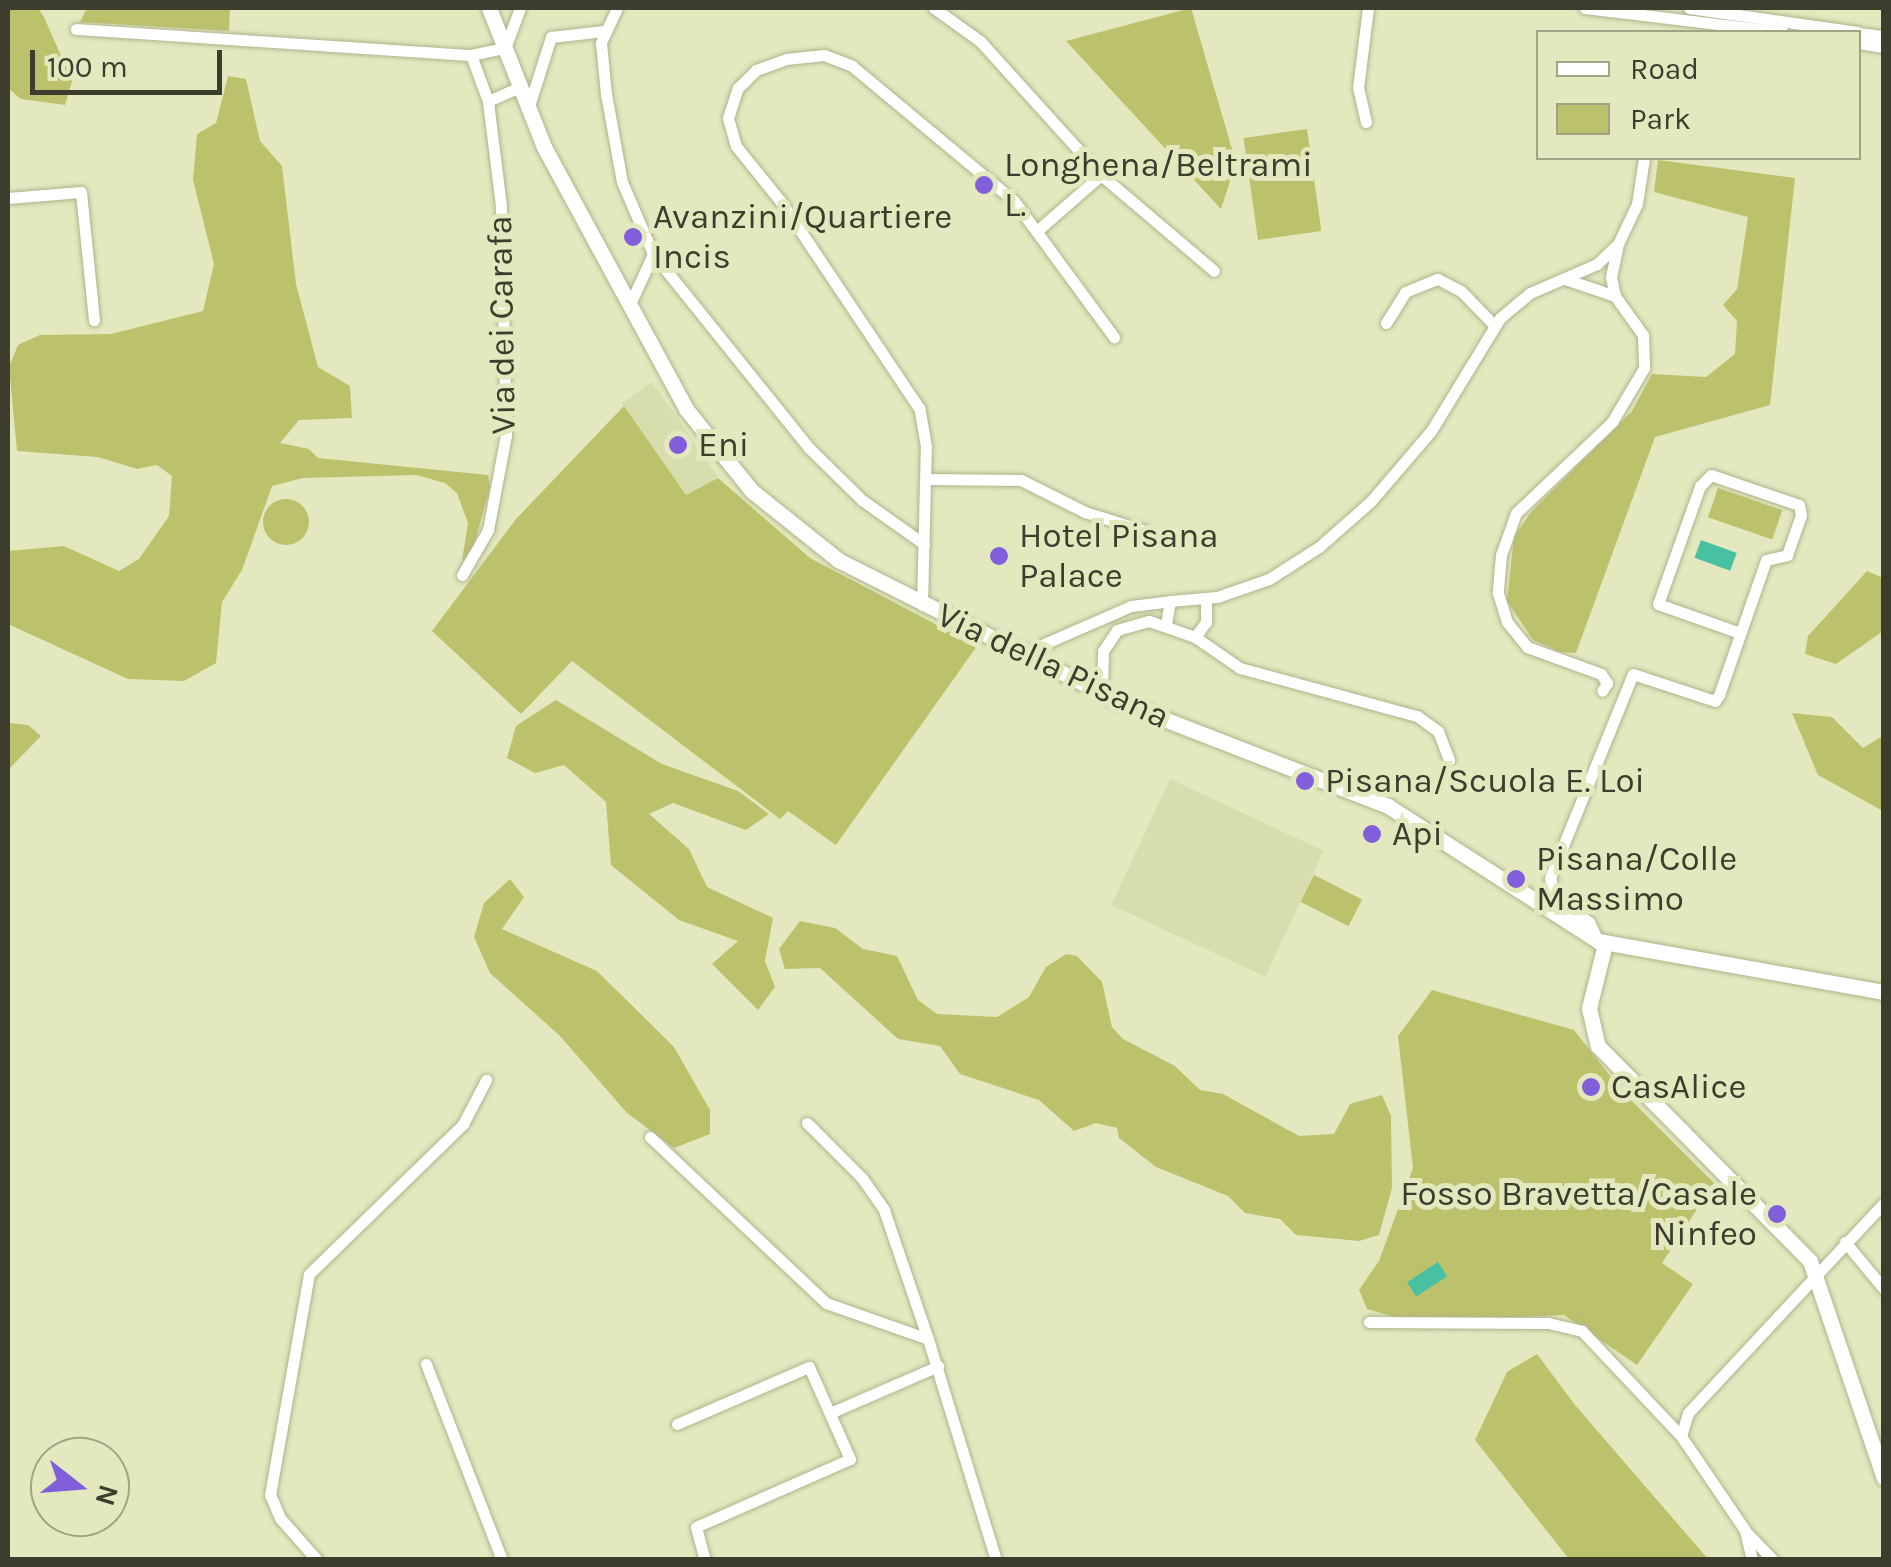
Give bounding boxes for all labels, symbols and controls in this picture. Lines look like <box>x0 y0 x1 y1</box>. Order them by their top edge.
scale bar <box>35 30 228 92</box>
legend <box>1536 30 1861 160</box>
text: 100 m <box>47 49 128 85</box>
text: Road <box>1630 51 1699 87</box>
text: Park <box>1630 101 1691 137</box>
place label: Longhena/Beltrami L. <box>1004 144 1313 226</box>
marker: Longhena/Beltrami L. <box>973 174 995 196</box>
place label: Avanzini/Quartiere Incis <box>653 196 952 278</box>
street label: Via dei Carafa <box>479 215 525 435</box>
marker: Avanzini/Quartiere Incis <box>622 226 644 248</box>
place label: Eni <box>698 424 749 466</box>
marker: Eni <box>667 434 689 456</box>
place label: Hotel Pisana Palace <box>1019 515 1219 597</box>
marker: Hotel Pisana Palace <box>988 545 1010 567</box>
street label: Via della Pisana <box>930 594 1176 738</box>
place label: Pisana/Scuola E. Loi <box>1325 760 1645 802</box>
marker: Pisana/Scuola E. Loi <box>1294 770 1316 792</box>
place label: Api <box>1392 813 1443 855</box>
marker: Api <box>1361 823 1383 845</box>
place label: Pisana/Colle Massimo <box>1536 838 1737 920</box>
marker: Pisana/Colle Massimo <box>1505 868 1527 890</box>
place label: CasAlice <box>1611 1066 1746 1108</box>
marker: CasAlice <box>1580 1076 1602 1098</box>
place label: Fosso Bravetta/Casale Ninfeo <box>1400 1173 1757 1255</box>
marker: Fosso Bravetta/Casale Ninfeo <box>1766 1203 1788 1225</box>
north arrow <box>30 1437 130 1537</box>
text: N <box>89 1481 126 1510</box>

